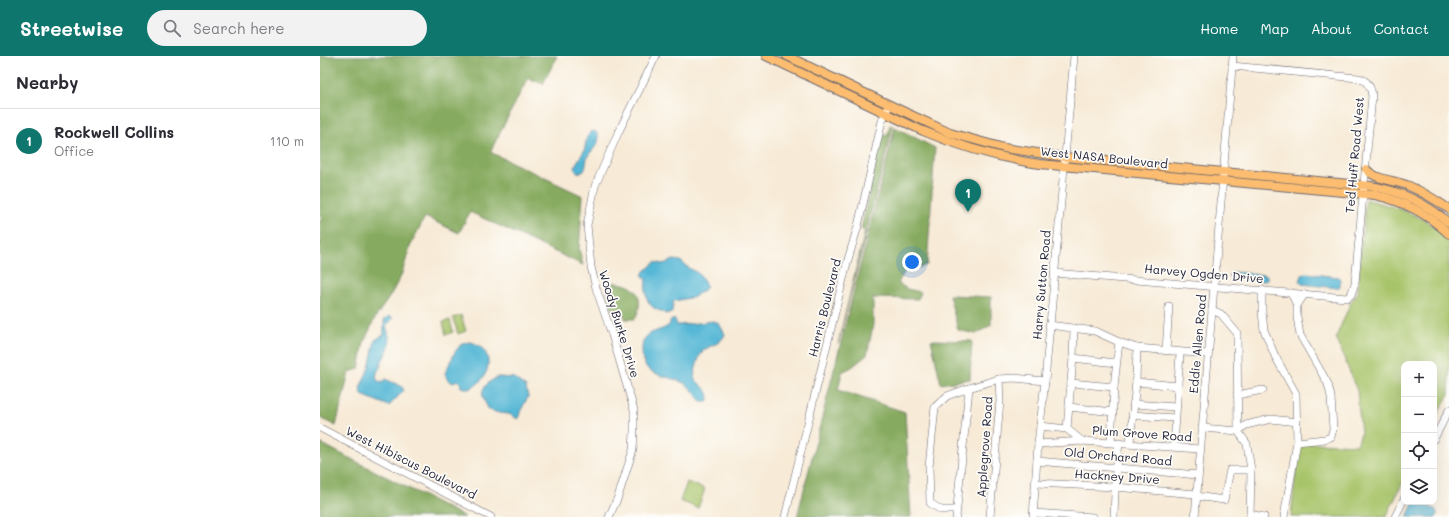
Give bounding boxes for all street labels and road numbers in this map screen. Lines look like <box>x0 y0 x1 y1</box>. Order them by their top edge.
street label: Ted Huff Road West <box>1341 96 1367 214</box>
street label: West NASA Boulevard <box>1040 142 1169 172</box>
street label: Harry Sutton Road <box>1028 229 1054 340</box>
street label: Harris Boulevard <box>804 257 844 358</box>
street label: Harvey Ogden Drive <box>1144 260 1264 286</box>
street label: Woody Burke Drive <box>596 268 644 380</box>
street label: Eddie Allen Road <box>1185 293 1209 394</box>
street label: Applegrove Road <box>972 396 996 498</box>
street label: West Hibiscus Boulevard <box>343 422 480 502</box>
street label: Plum Grove Road <box>1092 422 1193 444</box>
street label: Old Orchard Road <box>1064 443 1173 469</box>
street label: Hackney Drive <box>1074 465 1160 487</box>

